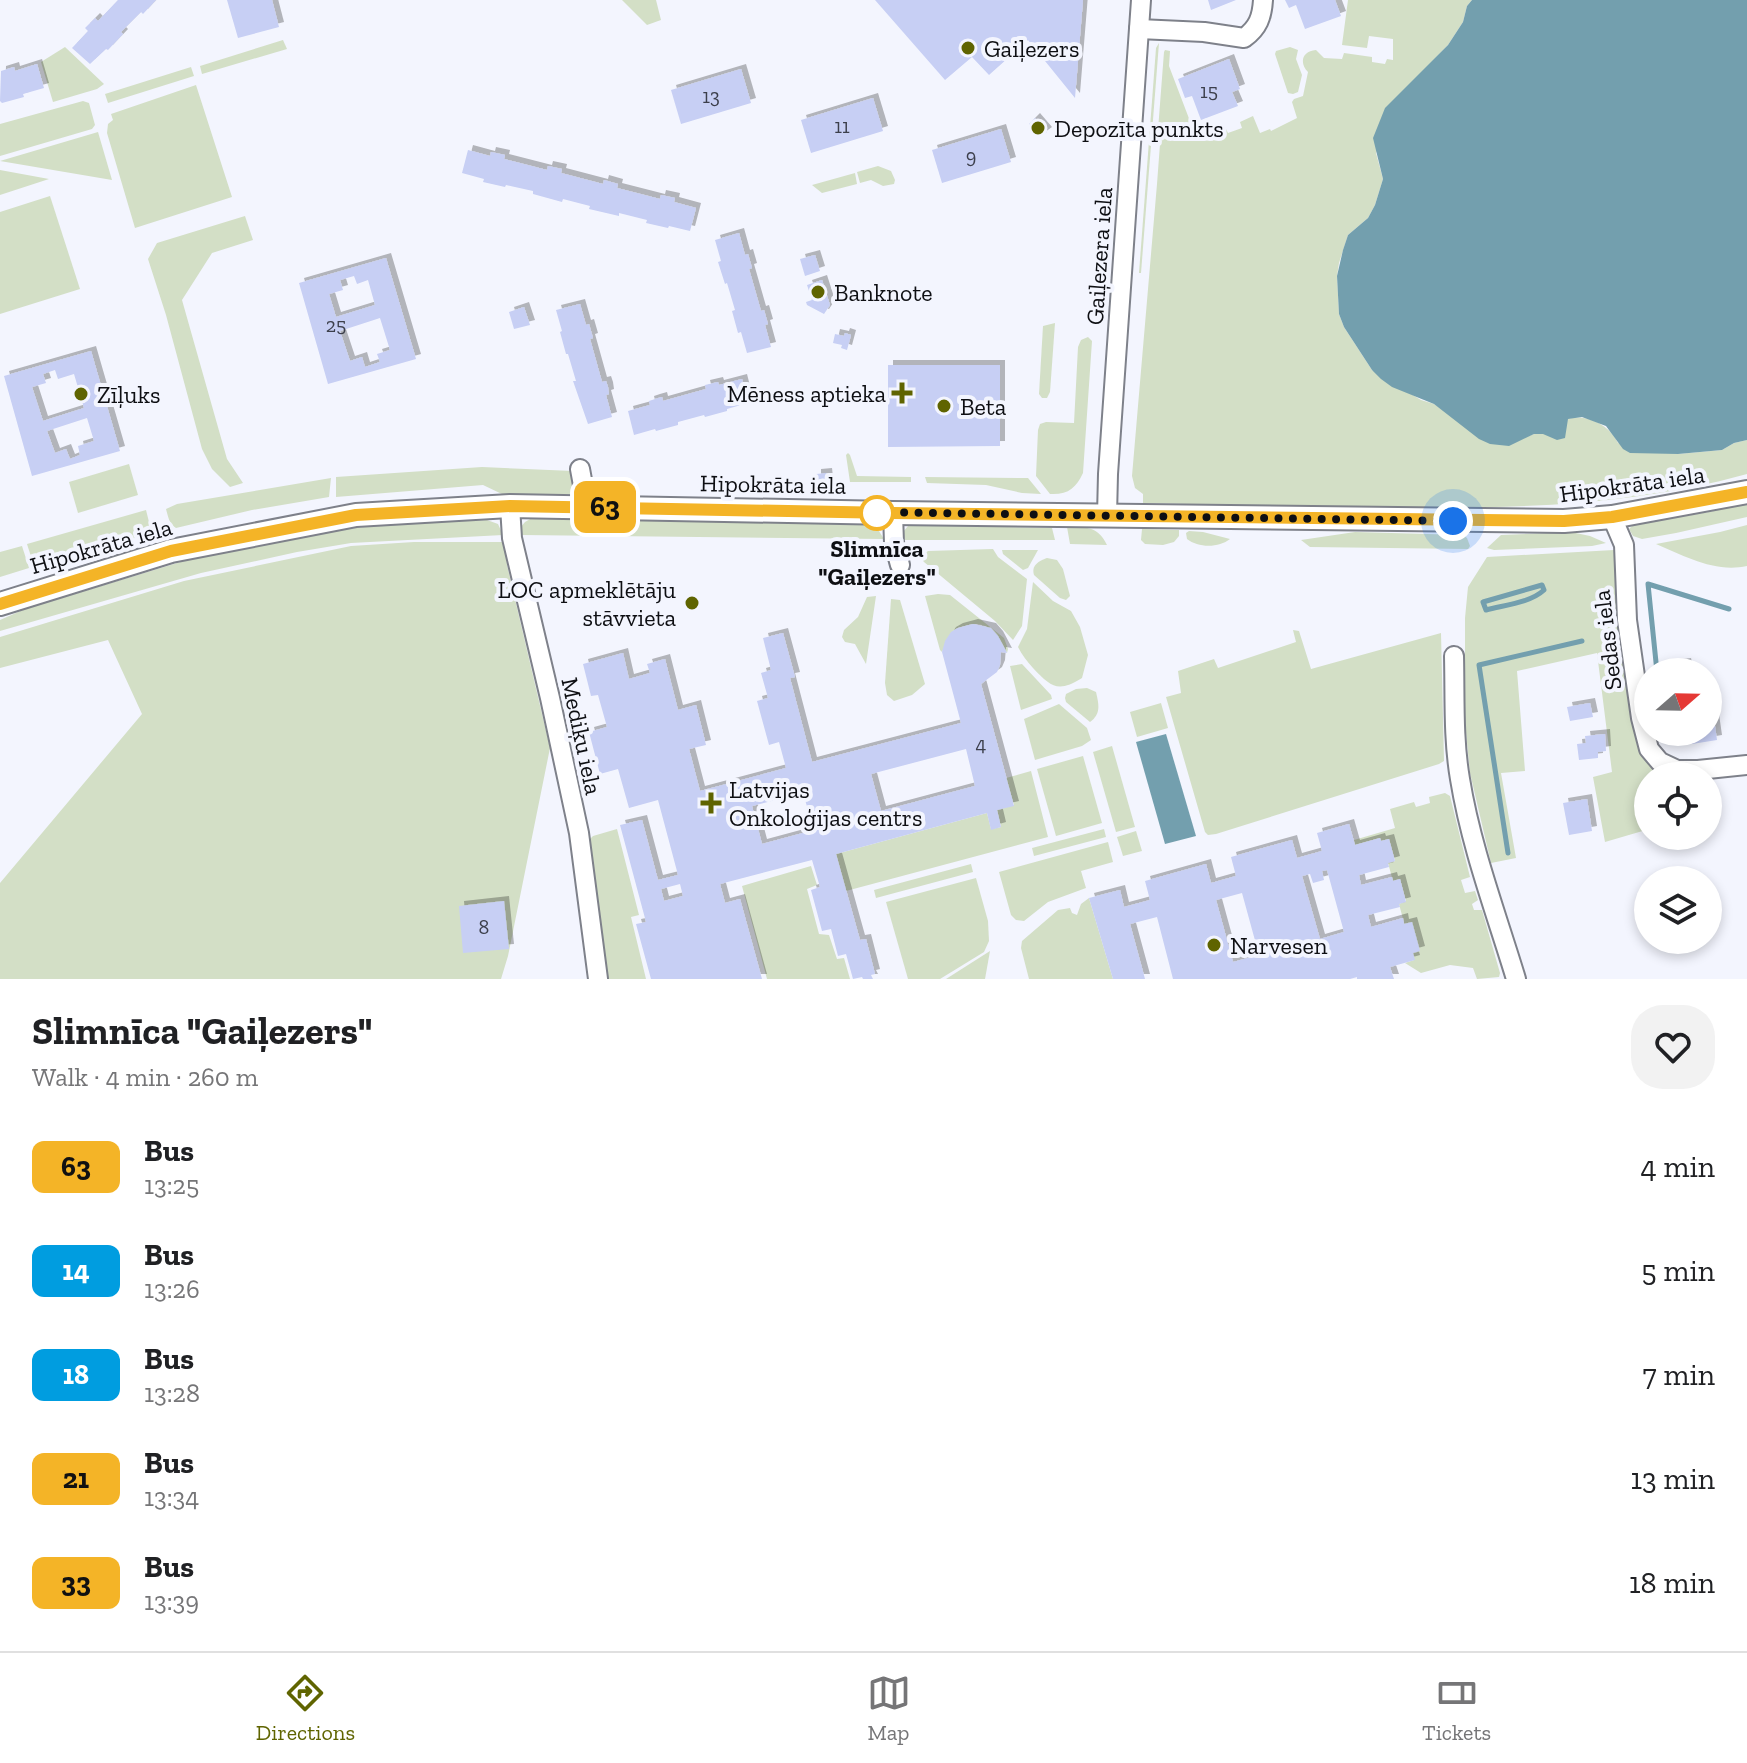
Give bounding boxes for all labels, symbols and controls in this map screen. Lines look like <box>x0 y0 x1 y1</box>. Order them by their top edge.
place label: Gaiļezers <box>984 34 1080 63</box>
marker: Gaiļezers <box>959 39 977 57</box>
house number: 15 <box>1200 79 1218 103</box>
house number: 13 <box>702 84 720 108</box>
house number: 11 <box>834 114 850 138</box>
place label: Depozīta punkts <box>1054 114 1224 143</box>
marker: Depozīta punkts <box>1029 119 1047 137</box>
house number: 9 <box>966 144 976 168</box>
street label: Gaiļezera iela <box>1080 186 1118 326</box>
place label: Banknote <box>834 278 933 307</box>
marker: Banknote <box>809 283 827 301</box>
house number: 25 <box>326 313 346 337</box>
place label: Mēness aptieka <box>727 379 886 408</box>
place label: Zīļuks <box>97 380 160 409</box>
marker: Mēness aptieka <box>893 384 911 402</box>
marker: Zīļuks <box>72 385 90 403</box>
place label: Beta <box>960 392 1007 421</box>
marker: Beta <box>935 397 953 415</box>
street label: Hipokrāta iela <box>1557 459 1707 509</box>
street label: Hipokrāta iela <box>700 468 847 500</box>
line badge: 63 <box>569 481 641 533</box>
text: 63 <box>590 490 620 523</box>
marker: Slimnīca "Gaiļezers" <box>860 496 894 530</box>
your location <box>1433 501 1473 541</box>
street label: Hipokrāta iela <box>27 512 176 580</box>
place label: Slimnīca "Gaiļezers" <box>818 534 936 591</box>
place label: LOC apmeklētāju stāvvieta <box>498 575 677 632</box>
street label: Sedas iela <box>1586 588 1628 692</box>
marker: LOC apmeklētāju stāvvieta <box>683 594 701 612</box>
north arrow <box>1634 658 1722 746</box>
map controls <box>1634 658 1722 954</box>
street label: Mediķu iela <box>555 675 609 798</box>
house number: 4 <box>976 732 987 756</box>
button: locate <box>1634 762 1722 850</box>
place label: Latvijas Onkoloģijas centrs <box>729 775 922 832</box>
marker: Latvijas Onkoloģijas centrs <box>700 792 722 814</box>
button: layers <box>1634 866 1722 954</box>
house number: 8 <box>479 915 489 939</box>
place label: Narvesen <box>1230 931 1328 960</box>
marker: Narvesen <box>1205 936 1223 954</box>
button: heart <box>1631 1005 1715 1089</box>
text: Slimnīca "Gaiļezers" <box>32 1008 373 1054</box>
text: Walk · 4 min · 260 m <box>32 1061 258 1093</box>
text: Bus <box>144 1133 194 1169</box>
text: 4 min <box>1641 1149 1715 1185</box>
text: 63 <box>61 1150 91 1183</box>
text: 13:25 <box>144 1169 199 1201</box>
text: Bus <box>144 1237 194 1273</box>
text: 5 min <box>1641 1253 1715 1289</box>
text: 14 <box>62 1254 90 1287</box>
text: 13:26 <box>144 1273 200 1305</box>
text: Bus <box>144 1341 194 1377</box>
text: 7 min <box>1643 1357 1715 1393</box>
text: 18 <box>63 1358 89 1391</box>
text: 13:28 <box>144 1377 200 1409</box>
text: Bus <box>144 1445 194 1481</box>
text: 13 min <box>1630 1461 1715 1497</box>
text: 21 <box>63 1462 89 1495</box>
text: 13:34 <box>144 1481 199 1513</box>
text: Bus <box>144 1549 194 1585</box>
text: 18 min <box>1629 1565 1715 1601</box>
text: 33 <box>61 1566 91 1599</box>
text: 13:39 <box>144 1585 199 1617</box>
tab: Directions <box>256 1671 355 1746</box>
tab: Map <box>867 1671 911 1746</box>
tab: Tickets <box>1422 1671 1491 1746</box>

